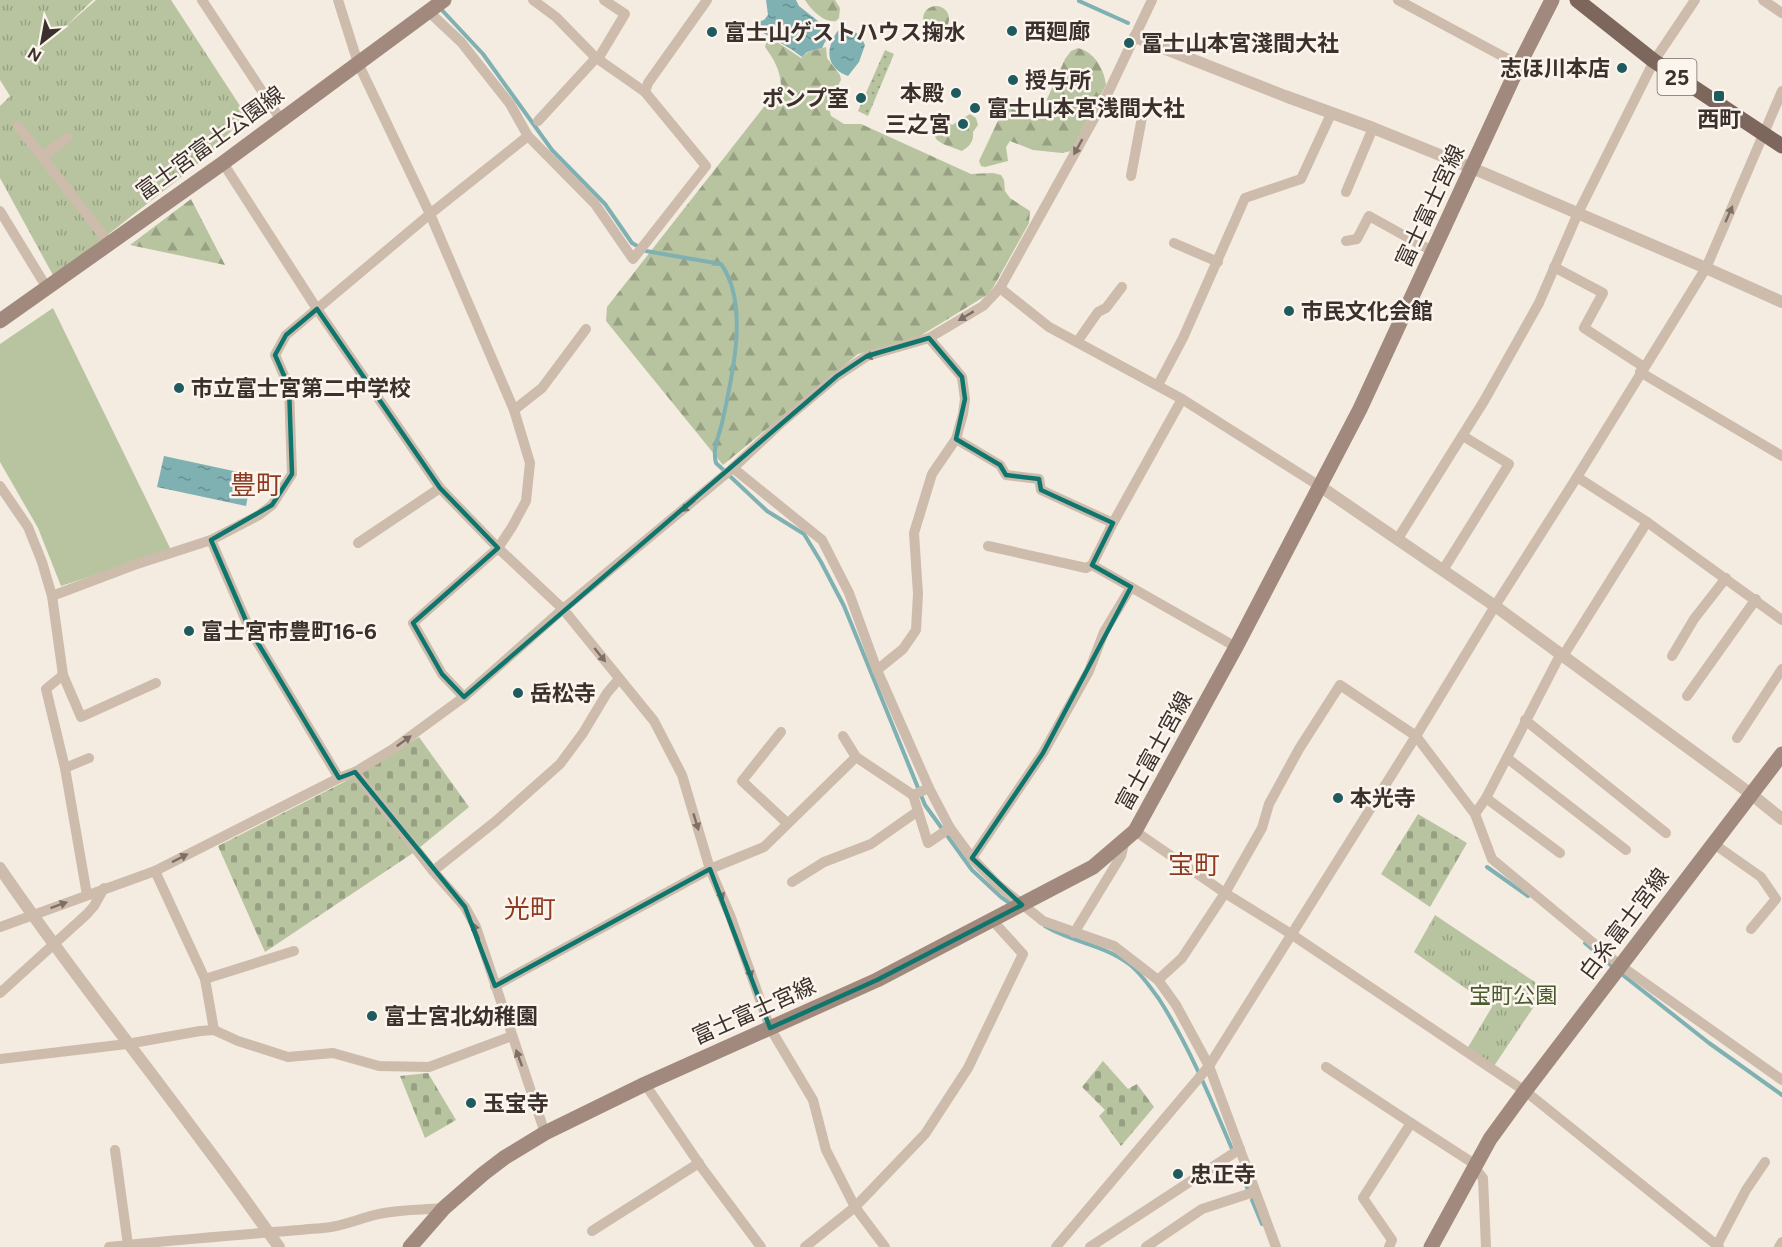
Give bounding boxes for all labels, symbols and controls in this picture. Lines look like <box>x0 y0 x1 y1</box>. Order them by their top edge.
north arrow <box>12 12 72 72</box>
place label: 西廻廊 <box>1024 18 1090 45</box>
place label: 富士山ゲストハウス掬水 <box>724 19 966 46</box>
marker: 西廻廊 <box>1005 24 1019 38</box>
marker: 富士山ゲストハウス掬水 <box>705 25 719 39</box>
place label: 冨士山本宮淺間大社 <box>1141 30 1339 57</box>
marker: 冨士山本宮淺間大社 <box>1122 36 1136 50</box>
text: N <box>24 43 45 66</box>
place label: 志ほ川本店 <box>1500 55 1610 82</box>
road number: 25 <box>1658 59 1696 95</box>
marker: 志ほ川本店 <box>1615 61 1629 75</box>
place label: 授与所 <box>1025 67 1091 94</box>
marker: 授与所 <box>1006 73 1020 87</box>
street label: 富士宮富士公園線 <box>131 80 289 206</box>
place label: 本殿 <box>900 80 944 107</box>
place label: ポンプ室 <box>762 85 849 112</box>
marker: 本殿 <box>949 86 963 100</box>
marker: 西町 <box>1712 89 1726 103</box>
marker: ポンプ室 <box>854 91 868 105</box>
place label: 富士山本宮浅間大社 <box>987 95 1185 122</box>
marker: 富士山本宮浅間大社 <box>968 101 982 115</box>
place label: 西町 <box>1697 106 1741 133</box>
place label: 三之宮 <box>885 111 951 138</box>
marker: 三之宮 <box>956 117 970 131</box>
one-way arrow <box>1073 139 1083 156</box>
street label: 富士富士宮線 <box>1390 140 1470 272</box>
one-way arrow <box>1725 205 1734 223</box>
place label: 市民文化会館 <box>1301 298 1433 325</box>
marker: 市民文化会館 <box>1282 304 1296 318</box>
one-way arrow <box>958 310 974 321</box>
one-way arrow <box>864 351 882 360</box>
place label: 市立富士宮第二中学校 <box>191 375 411 402</box>
marker: 市立富士宮第二中学校 <box>172 381 186 395</box>
district label: 豊町 <box>230 469 282 501</box>
one-way arrow <box>680 499 696 512</box>
place label: 富士宮市豊町16-6 <box>201 618 377 645</box>
marker: 富士宮市豊町16-6 <box>182 624 196 638</box>
one-way arrow <box>593 647 606 663</box>
place label: 岳松寺 <box>530 680 596 707</box>
marker: 岳松寺 <box>511 686 525 700</box>
street label: 富士富士宮線 <box>1110 687 1198 815</box>
one-way arrow <box>395 735 411 747</box>
place label: 本光寺 <box>1350 785 1416 812</box>
marker: 本光寺 <box>1331 791 1345 805</box>
one-way arrow <box>692 813 701 831</box>
district label: 宝町 <box>1168 849 1220 881</box>
one-way arrow <box>171 853 189 863</box>
street label: 白糸富士宮線 <box>1573 863 1675 985</box>
one-way arrow <box>715 883 725 901</box>
district label: 光町 <box>504 893 556 925</box>
one-way arrow <box>51 900 69 910</box>
one-way arrow <box>471 921 481 939</box>
one-way arrow <box>745 961 755 979</box>
street label: 富士富士宮線 <box>688 972 820 1050</box>
park label: 宝町公園 <box>1469 982 1557 1009</box>
place label: 富士宮北幼稚園 <box>384 1003 538 1030</box>
marker: 富士宮北幼稚園 <box>365 1009 379 1023</box>
one-way arrow <box>514 1049 524 1067</box>
place label: 玉宝寺 <box>483 1090 549 1117</box>
marker: 玉宝寺 <box>464 1096 478 1110</box>
place label: 忠正寺 <box>1190 1161 1256 1188</box>
marker: 忠正寺 <box>1171 1167 1185 1181</box>

